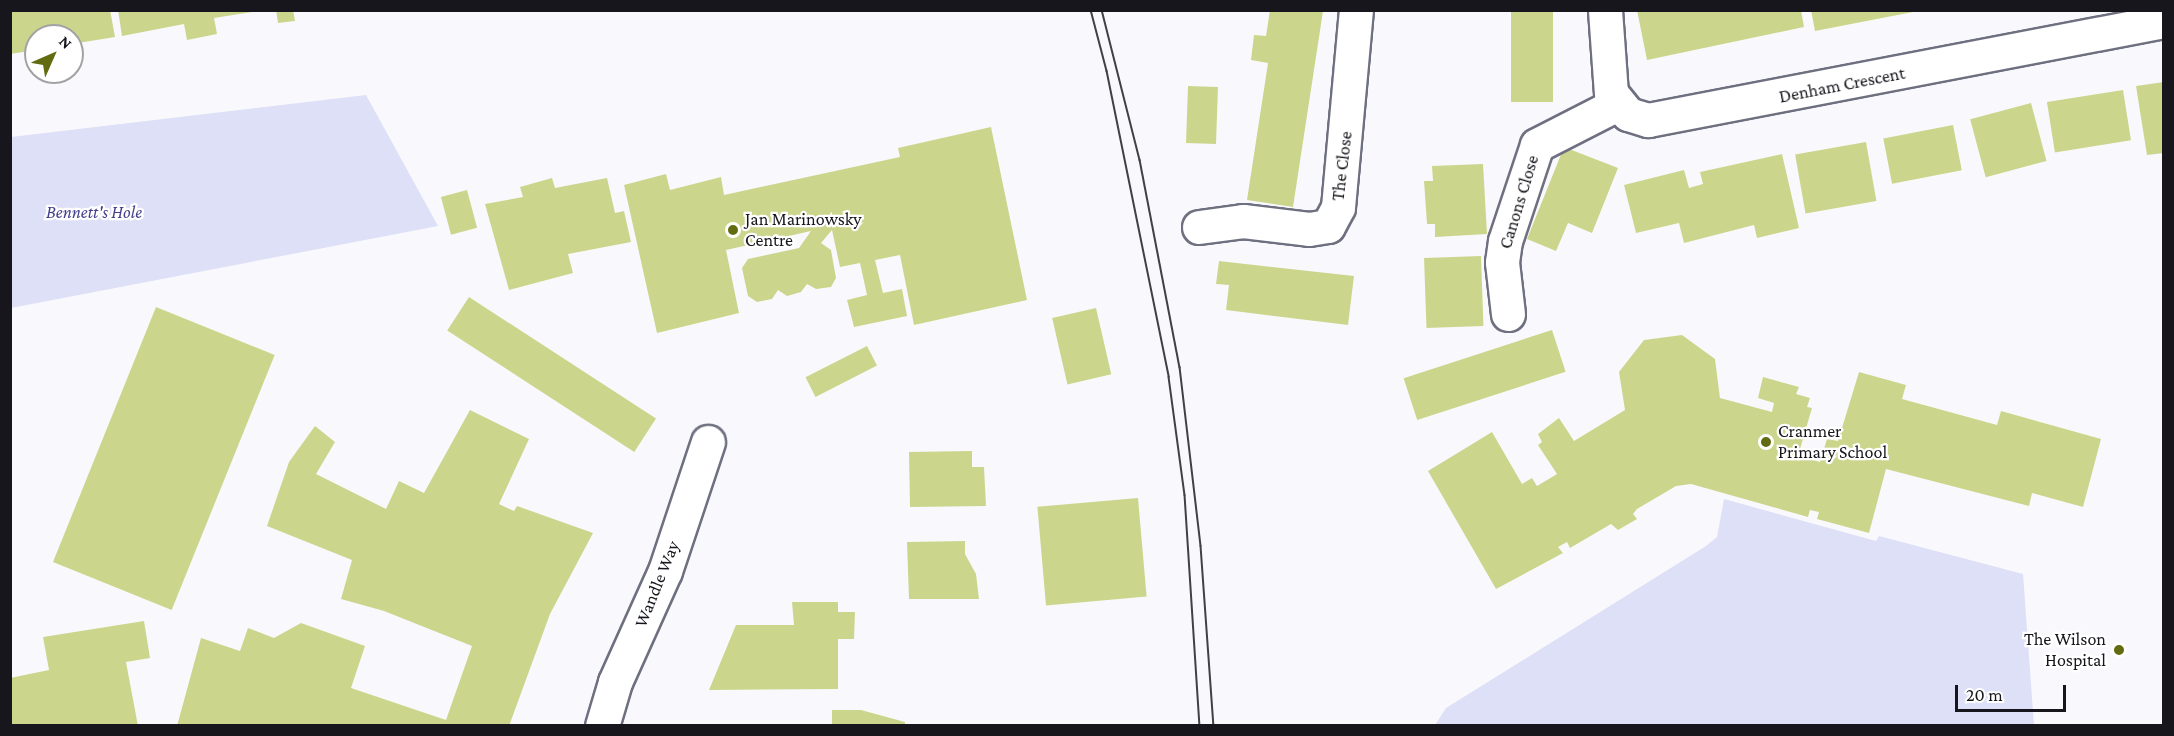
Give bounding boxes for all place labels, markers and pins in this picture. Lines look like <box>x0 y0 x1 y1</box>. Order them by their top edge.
place label: Jan Marinowsky Centre <box>745 209 861 252</box>
marker: Jan Marinowsky Centre <box>726 223 740 237</box>
place label: Cranmer Primary School <box>1778 421 1887 464</box>
marker: Cranmer Primary School <box>1759 435 1773 449</box>
place label: The Wilson Hospital <box>2024 629 2106 672</box>
marker: The Wilson Hospital <box>2110 641 2128 659</box>

